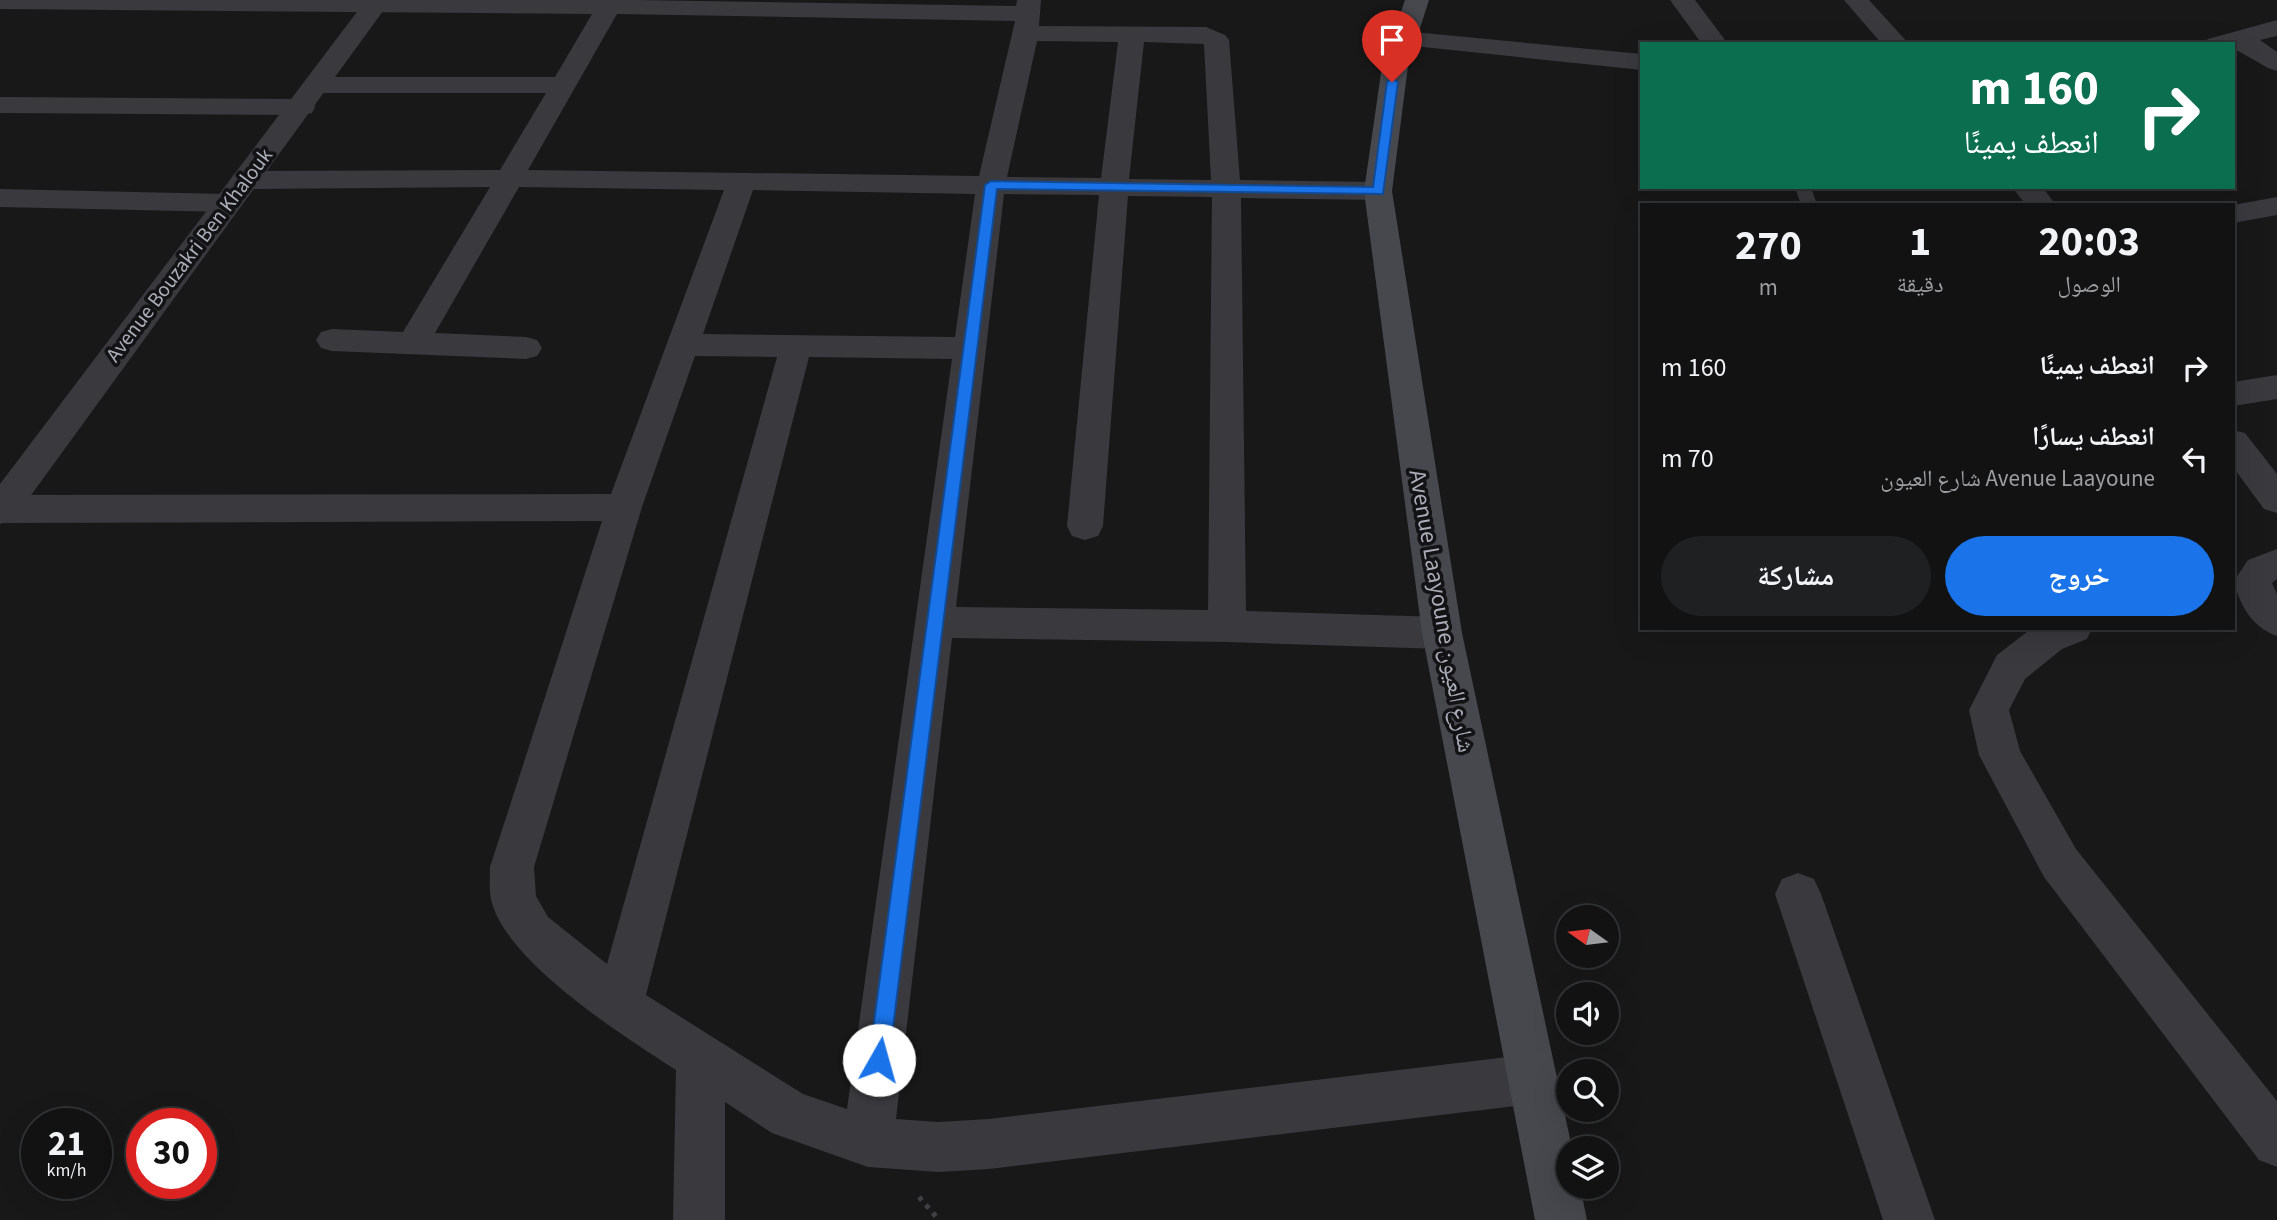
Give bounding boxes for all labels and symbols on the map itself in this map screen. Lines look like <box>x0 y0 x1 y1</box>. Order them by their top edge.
pin <box>1362 10 1422 82</box>
street label: Avenue Bouzakri Ben Khalouk <box>98 141 280 368</box>
street label: Avenue Laayoune شارع العيون <box>1399 467 1484 755</box>
north arrow <box>1556 905 1619 968</box>
position arrow <box>842 1023 916 1097</box>
speed limit sign: 30 <box>126 1108 217 1199</box>

